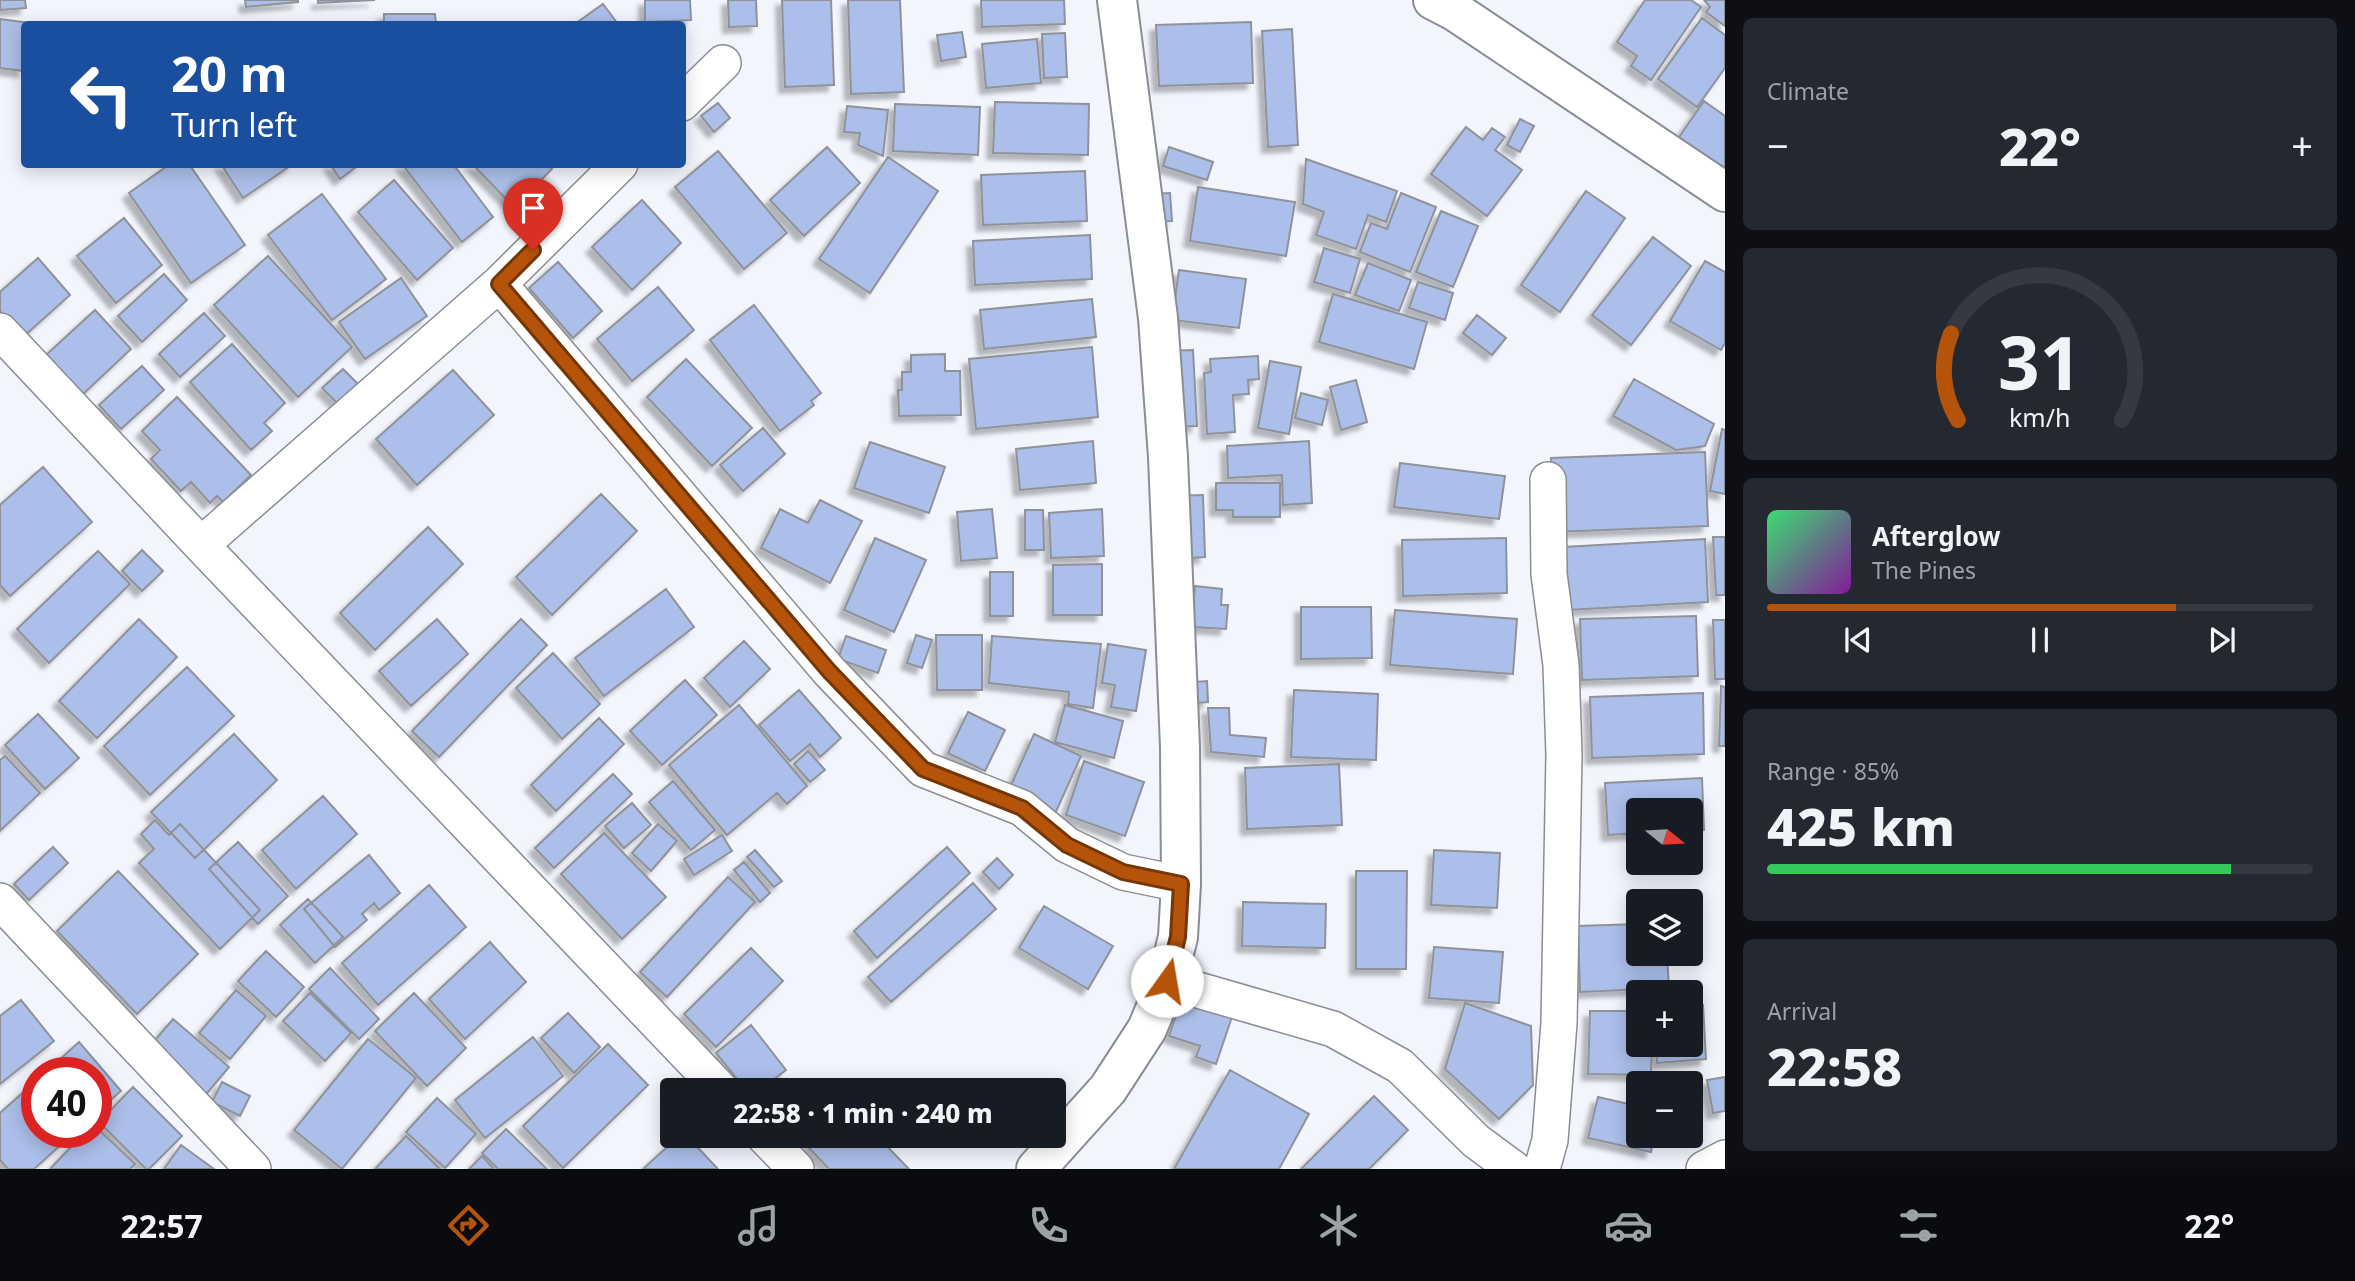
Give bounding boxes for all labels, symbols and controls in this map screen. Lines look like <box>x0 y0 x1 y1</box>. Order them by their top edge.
text: 20 m <box>171 40 288 106</box>
icon: left <box>56 49 147 140</box>
text: Climate <box>1767 75 1849 107</box>
text: Turn left <box>171 103 297 146</box>
text: 22° <box>1999 110 2081 181</box>
text: − <box>1767 119 1789 171</box>
text: + <box>2291 119 2313 171</box>
pin <box>503 178 563 250</box>
icon: arrive <box>514 189 552 227</box>
text: 31 <box>1998 313 2082 412</box>
text: km/h <box>2009 400 2071 434</box>
text: Afterglow <box>1872 518 2000 554</box>
text: The Pines <box>1872 554 1976 586</box>
icon: previous <box>1839 621 1877 659</box>
icon: pause <box>2021 621 2059 659</box>
icon: next <box>2203 621 2241 659</box>
text: Range · 85% <box>1767 755 1899 787</box>
text: 425 km <box>1767 790 1955 861</box>
north arrow <box>1626 798 1703 875</box>
map controls <box>1626 798 1703 1148</box>
button: layers <box>1626 889 1703 966</box>
position arrow <box>1130 944 1204 1018</box>
button: + <box>1626 980 1703 1057</box>
text: Arrival <box>1767 995 1837 1027</box>
text: 22:58 <box>1767 1030 1902 1101</box>
speed limit sign: 40 <box>21 1057 112 1148</box>
button: − <box>1626 1071 1703 1148</box>
text: 22:58 · 1 min · 240 m <box>733 1095 993 1131</box>
icon: directions <box>444 1201 493 1250</box>
icon: music <box>734 1201 783 1250</box>
icon: phone <box>1024 1201 1073 1250</box>
icon: climate <box>1314 1201 1363 1250</box>
icon: car <box>1604 1201 1653 1250</box>
icon: filters <box>1894 1201 1943 1250</box>
text: 22:57 <box>121 1204 203 1247</box>
text: 22° <box>2184 1204 2234 1247</box>

